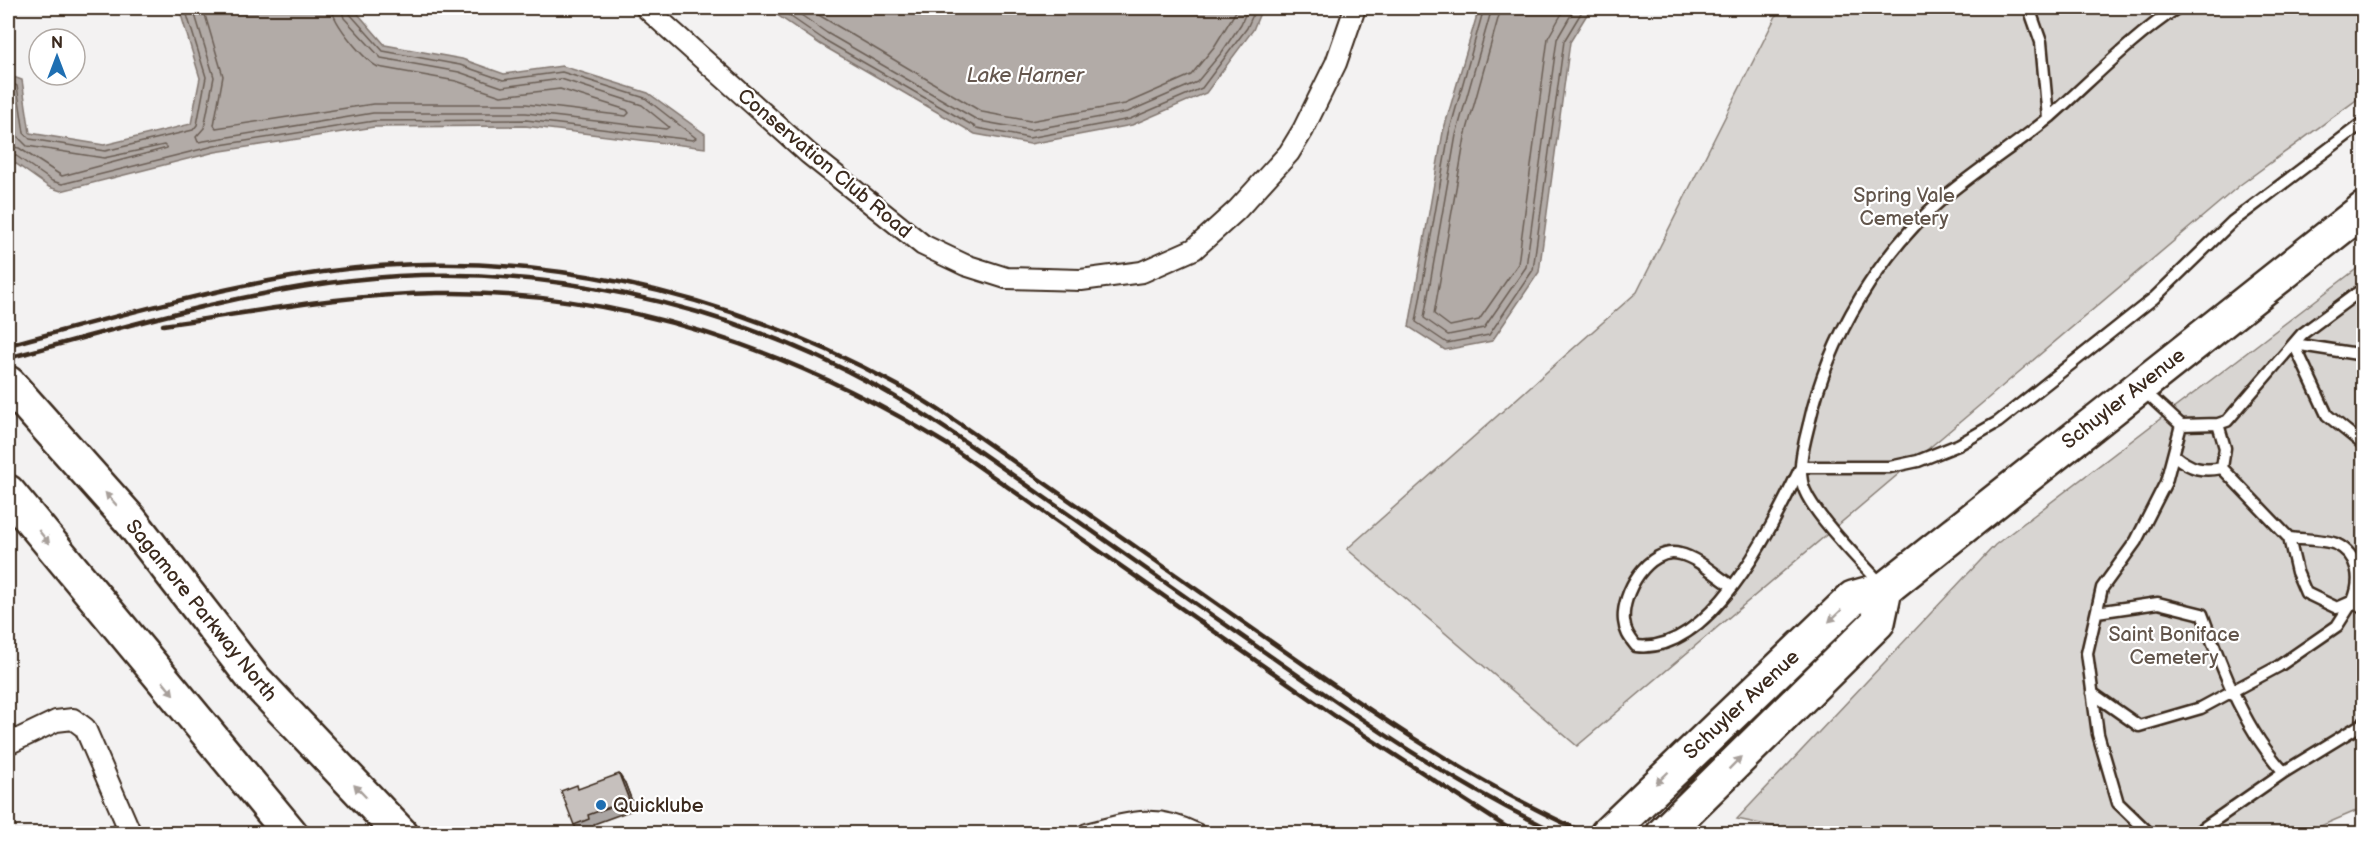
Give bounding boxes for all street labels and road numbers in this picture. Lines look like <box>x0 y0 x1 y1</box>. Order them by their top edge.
street label: Conservation Club Road <box>732 84 916 244</box>
street label: Schuyler Avenue <box>2057 343 2190 454</box>
street label: Sagamore Parkway North <box>120 515 282 706</box>
street label: Schuyler Avenue <box>1679 645 1805 765</box>

